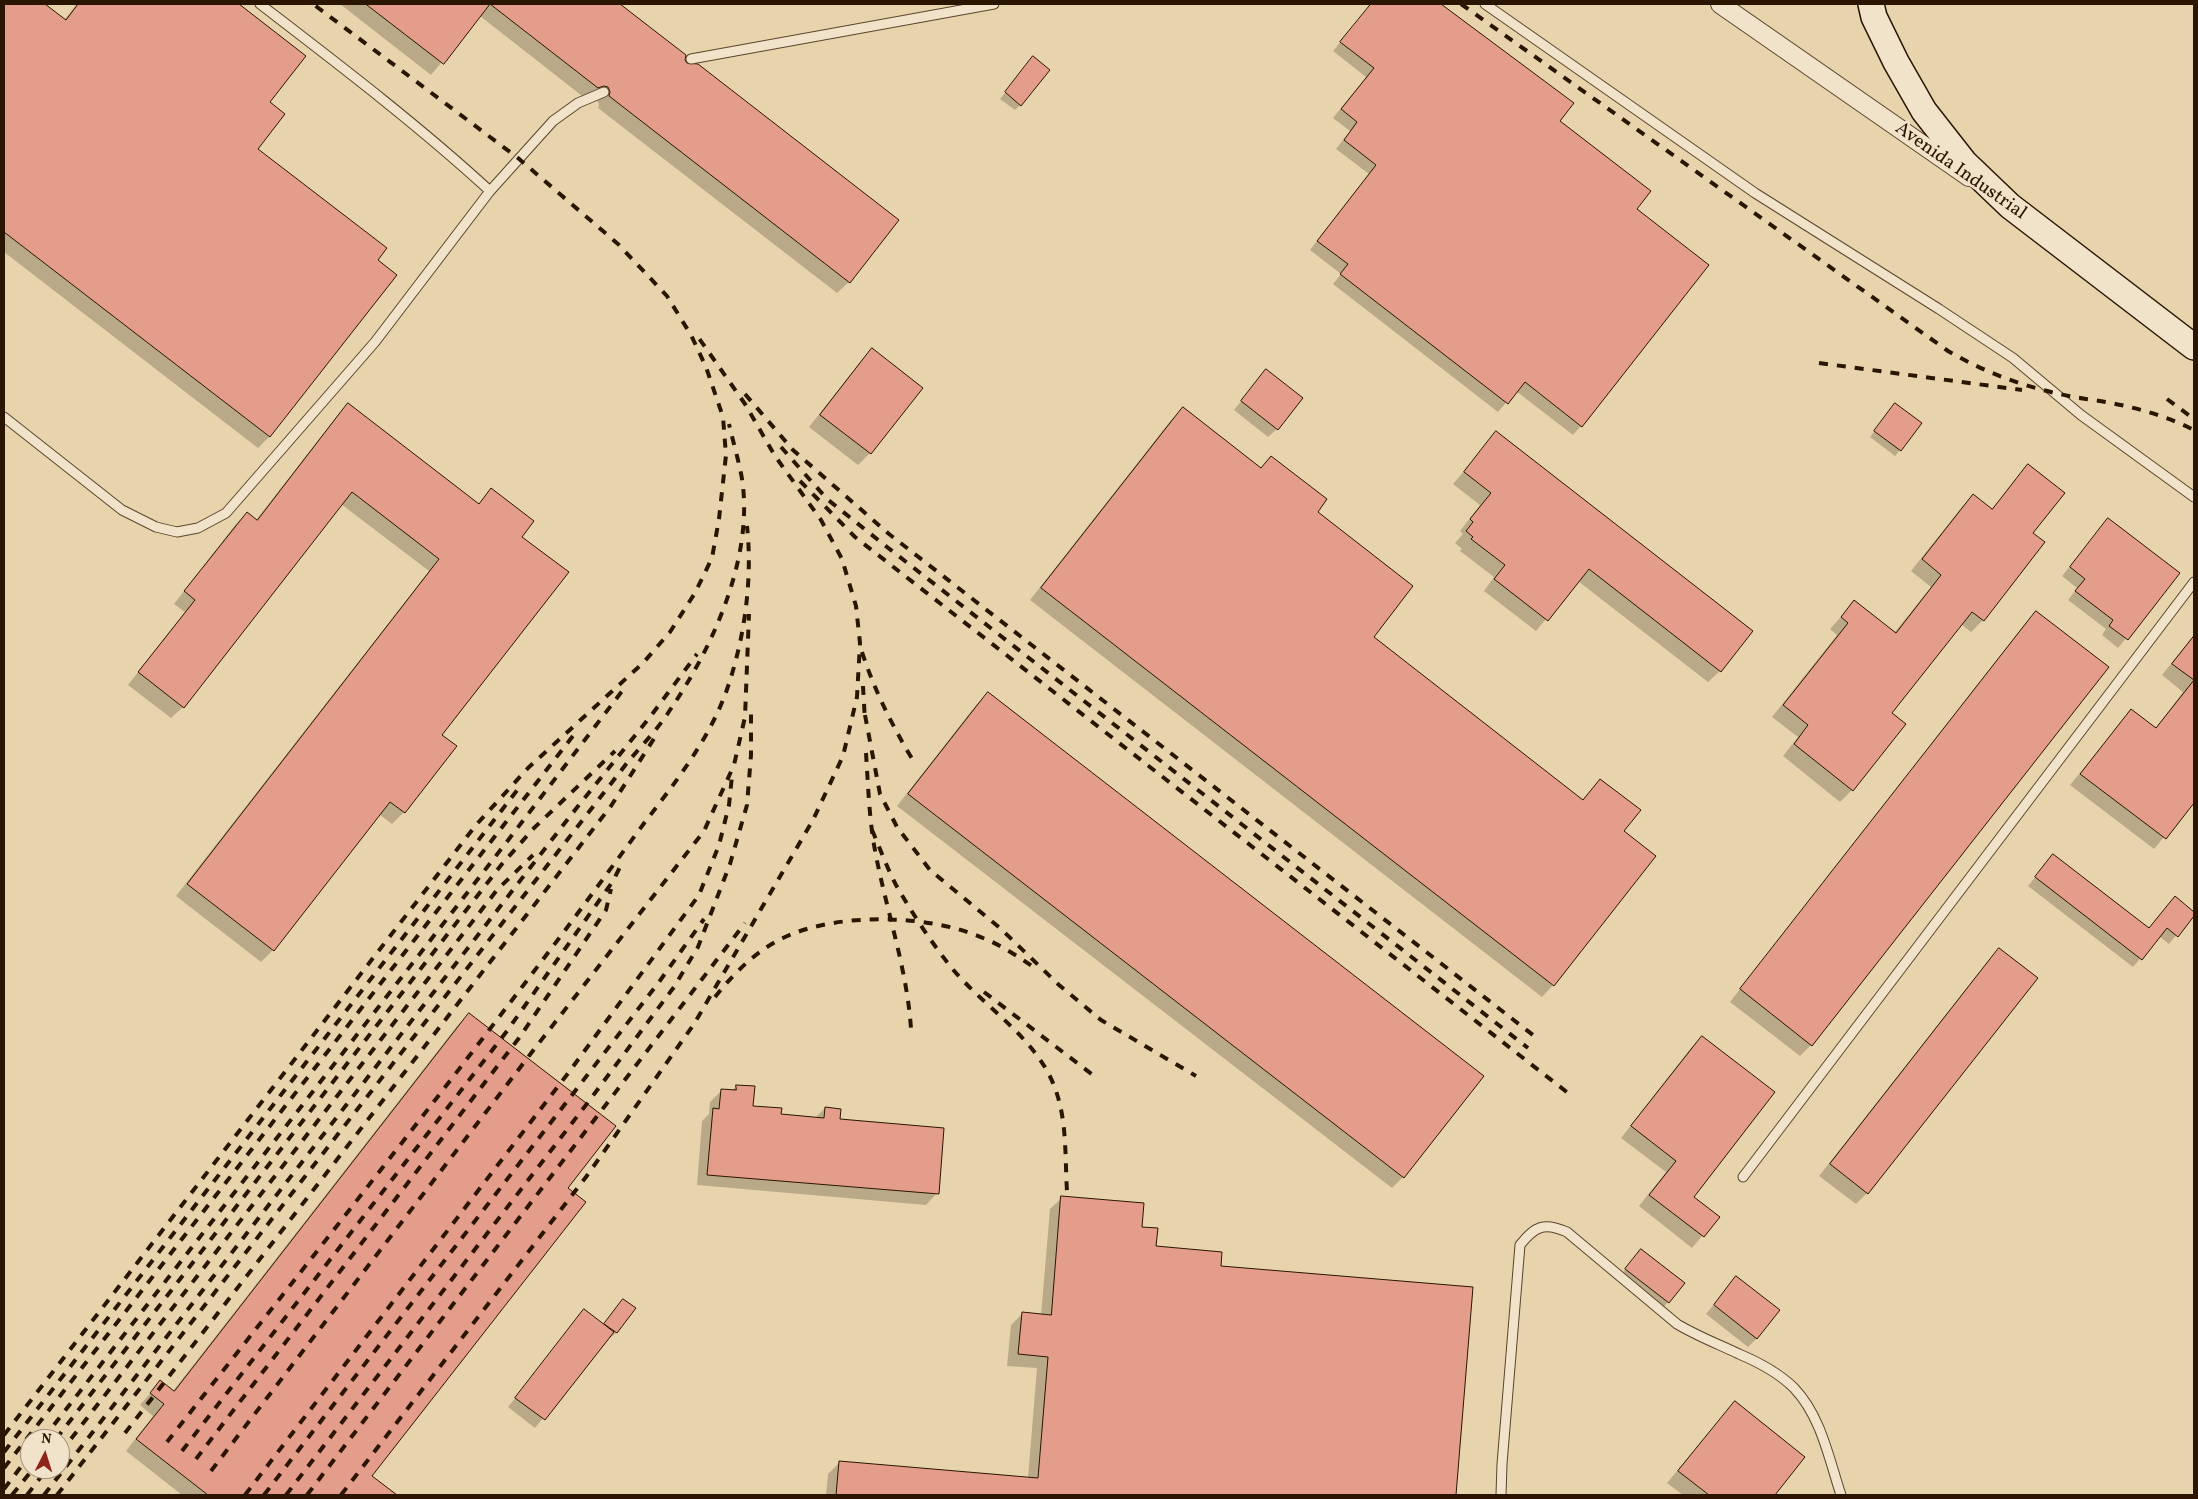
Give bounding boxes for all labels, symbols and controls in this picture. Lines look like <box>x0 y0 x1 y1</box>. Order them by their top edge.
street label: Avenida Industrial <box>1890 118 2030 226</box>
north arrow <box>20 1429 70 1479</box>
text: N <box>40 1430 52 1449</box>

